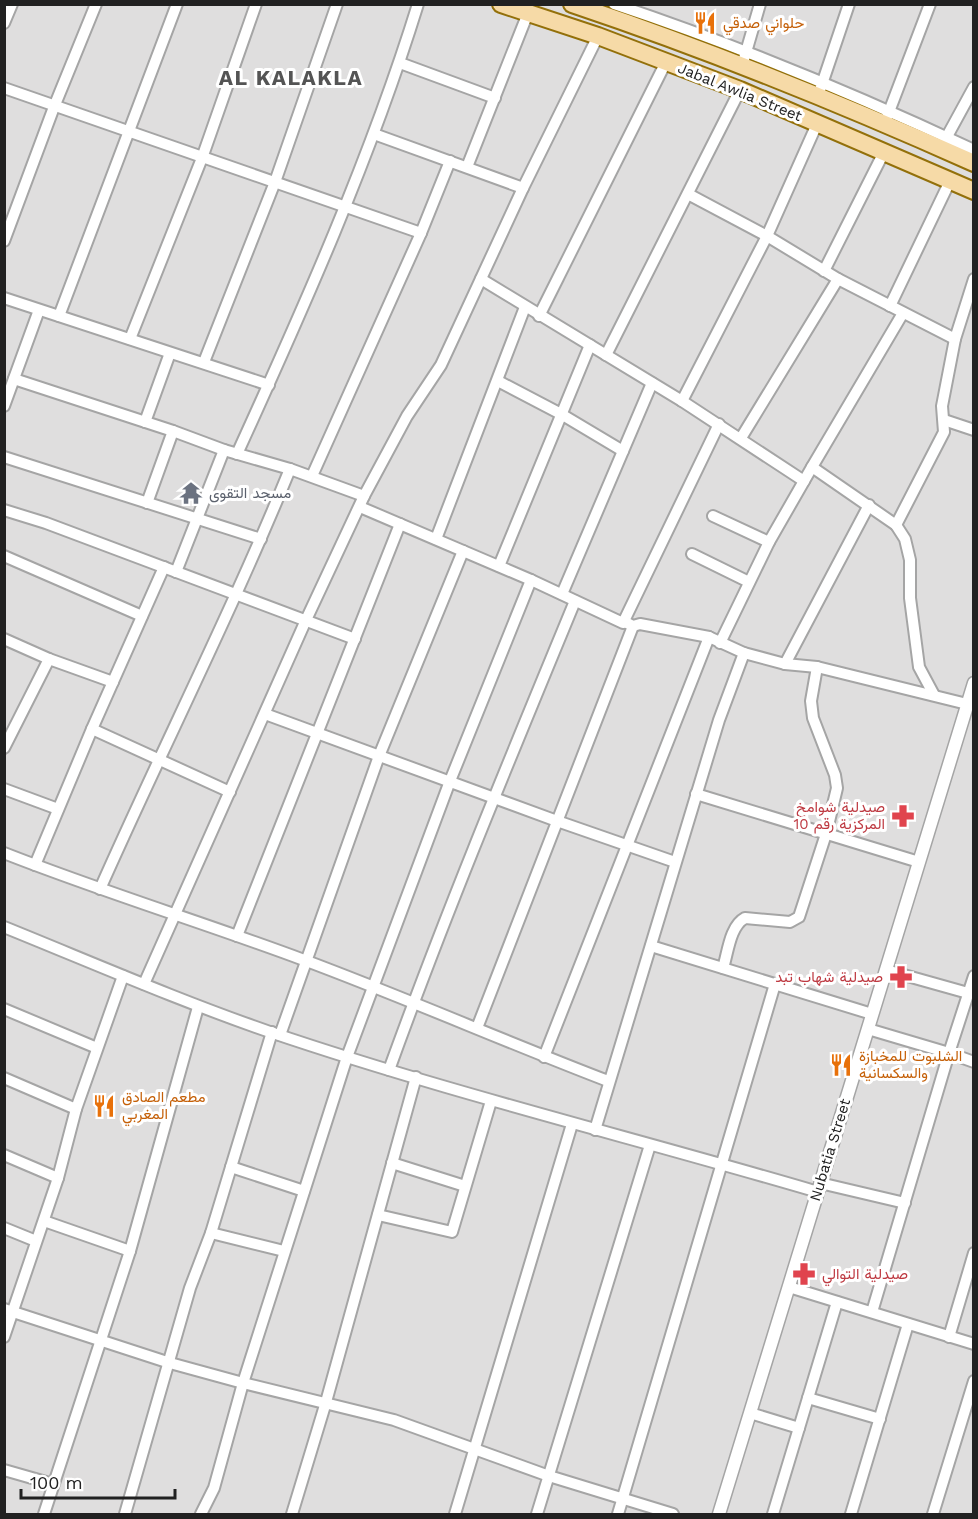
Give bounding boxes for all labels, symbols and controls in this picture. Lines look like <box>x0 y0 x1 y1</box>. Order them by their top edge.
restaurant icon: حلواني صدقي <box>692 10 718 36</box>
place label: حلواني صدقي <box>723 14 804 36</box>
street label: Jabal Awlia Street <box>675 59 805 125</box>
district label: AL KALAKLA <box>219 65 363 90</box>
temple icon: مسجد التقوى <box>178 480 204 506</box>
place label: مسجد التقوى <box>209 484 291 503</box>
place label: صيدلية شوامخ المركزية رقم 10 <box>793 798 885 834</box>
pharmacy icon: صيدلية شوامخ المركزية رقم 10 <box>890 803 916 829</box>
pharmacy icon: صيدلية شهاب تبد <box>888 964 914 990</box>
place label: صيدلية شهاب تبد <box>775 968 883 986</box>
place label: الشلبوت للمخبازة والسكسانية <box>859 1047 962 1082</box>
restaurant icon: الشلبوت للمخبازة والسكسانية <box>828 1052 854 1078</box>
place label: مطعم الصادق المغربي <box>122 1088 206 1127</box>
restaurant icon: مطعم الصادق المغربي <box>91 1093 117 1119</box>
street label: Nubatia Street <box>806 1096 854 1204</box>
pharmacy icon: صيدلية التوالي <box>791 1261 817 1287</box>
place label: صيدلية التوالي <box>822 1265 908 1287</box>
scale bar <box>21 1462 176 1500</box>
text: 100 m <box>30 1472 83 1493</box>

